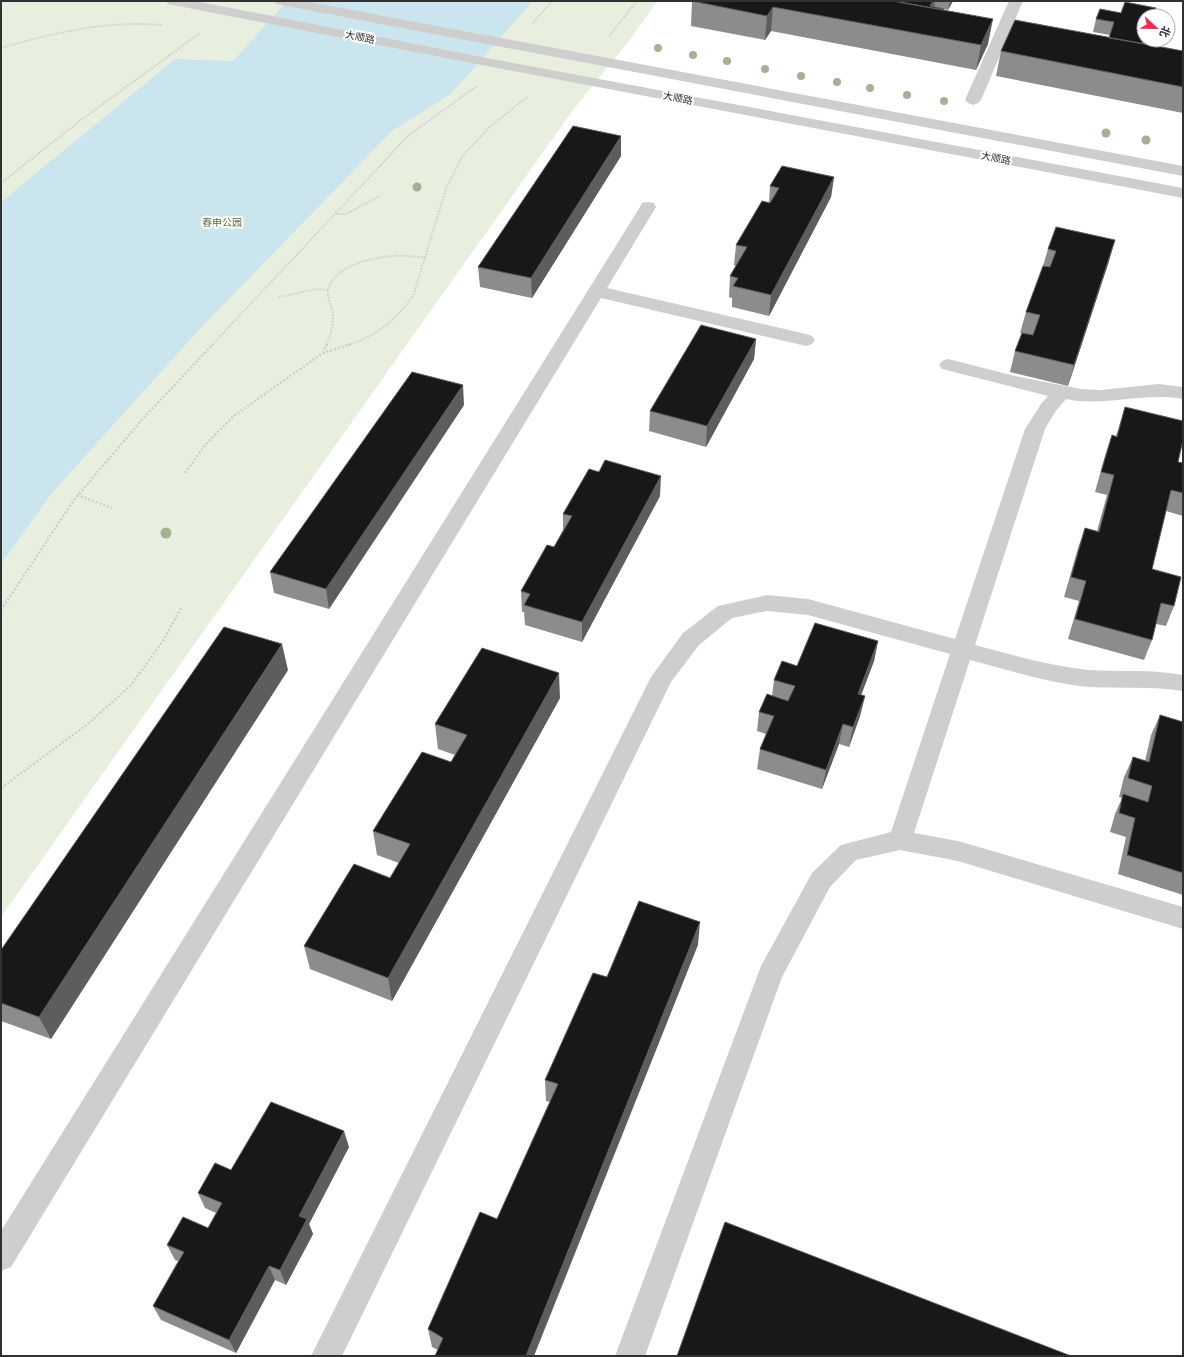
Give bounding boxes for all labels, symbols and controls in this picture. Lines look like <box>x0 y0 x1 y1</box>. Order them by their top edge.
north arrow <box>1136 8 1176 48</box>
text: 北 <box>1157 24 1173 39</box>
street label: 大顺路 <box>344 29 376 45</box>
street label: 大顺路 <box>662 90 694 106</box>
street label: 大顺路 <box>980 150 1012 166</box>
park label: 春申公园 <box>202 217 242 228</box>

